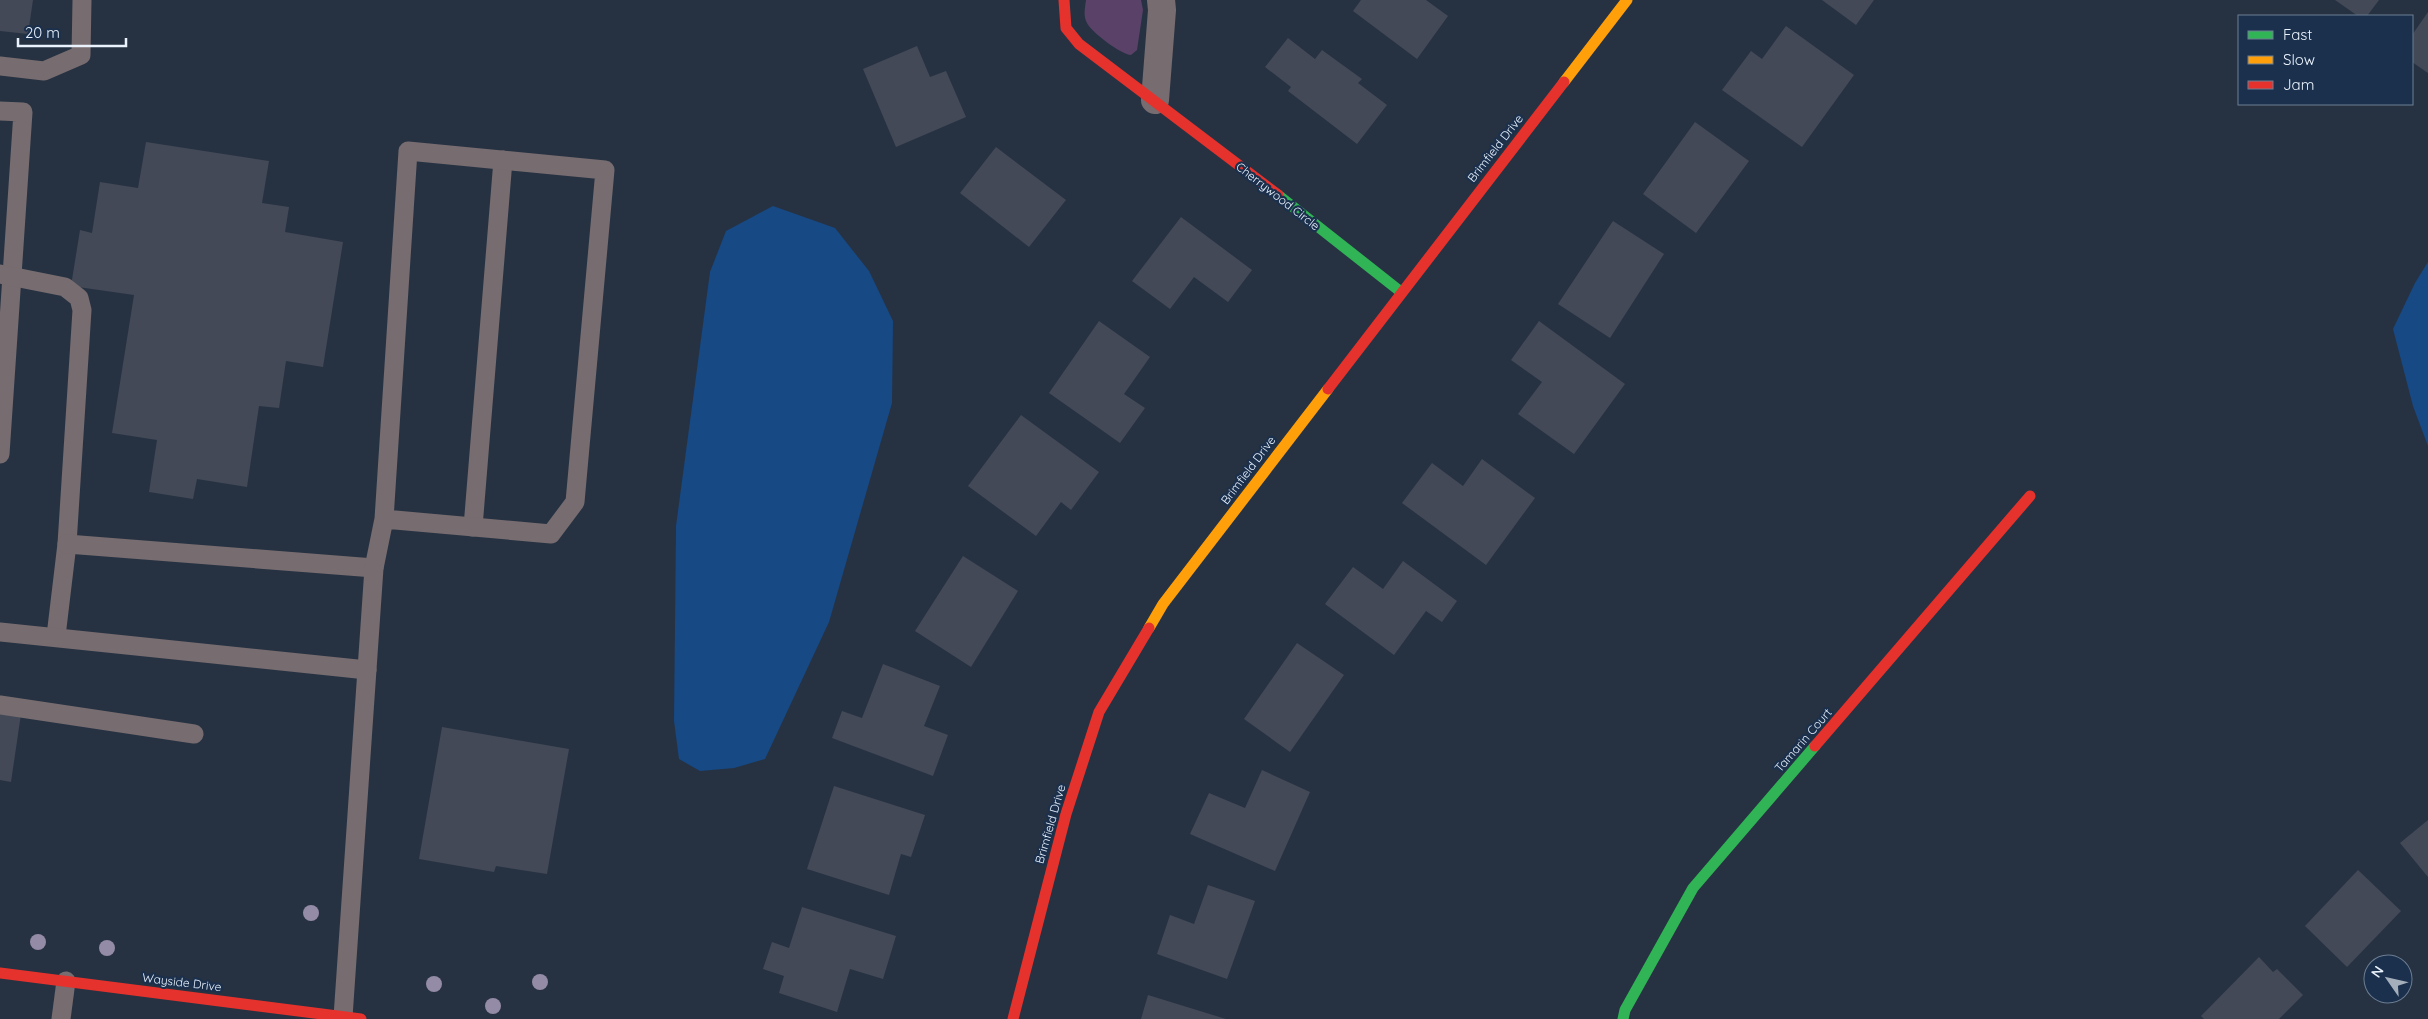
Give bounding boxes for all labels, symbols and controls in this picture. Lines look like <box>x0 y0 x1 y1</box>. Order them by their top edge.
scale bar <box>18 15 125 47</box>
legend <box>2238 15 2413 105</box>
text: 20 m <box>25 23 60 42</box>
text: Fast <box>2283 25 2312 44</box>
text: Slow <box>2283 50 2315 69</box>
text: Jam <box>2283 75 2314 94</box>
street label: Brimfield Drive <box>1464 111 1526 185</box>
street label: Cherrywood Circle <box>1233 159 1323 233</box>
street label: Brimfield Drive <box>1217 433 1279 507</box>
street label: Tamarin Court <box>1771 705 1835 775</box>
street label: Brimfield Drive <box>1032 782 1069 865</box>
north arrow <box>2363 954 2413 1004</box>
text: N <box>2367 962 2388 981</box>
street label: Wayside Drive <box>141 970 223 994</box>

